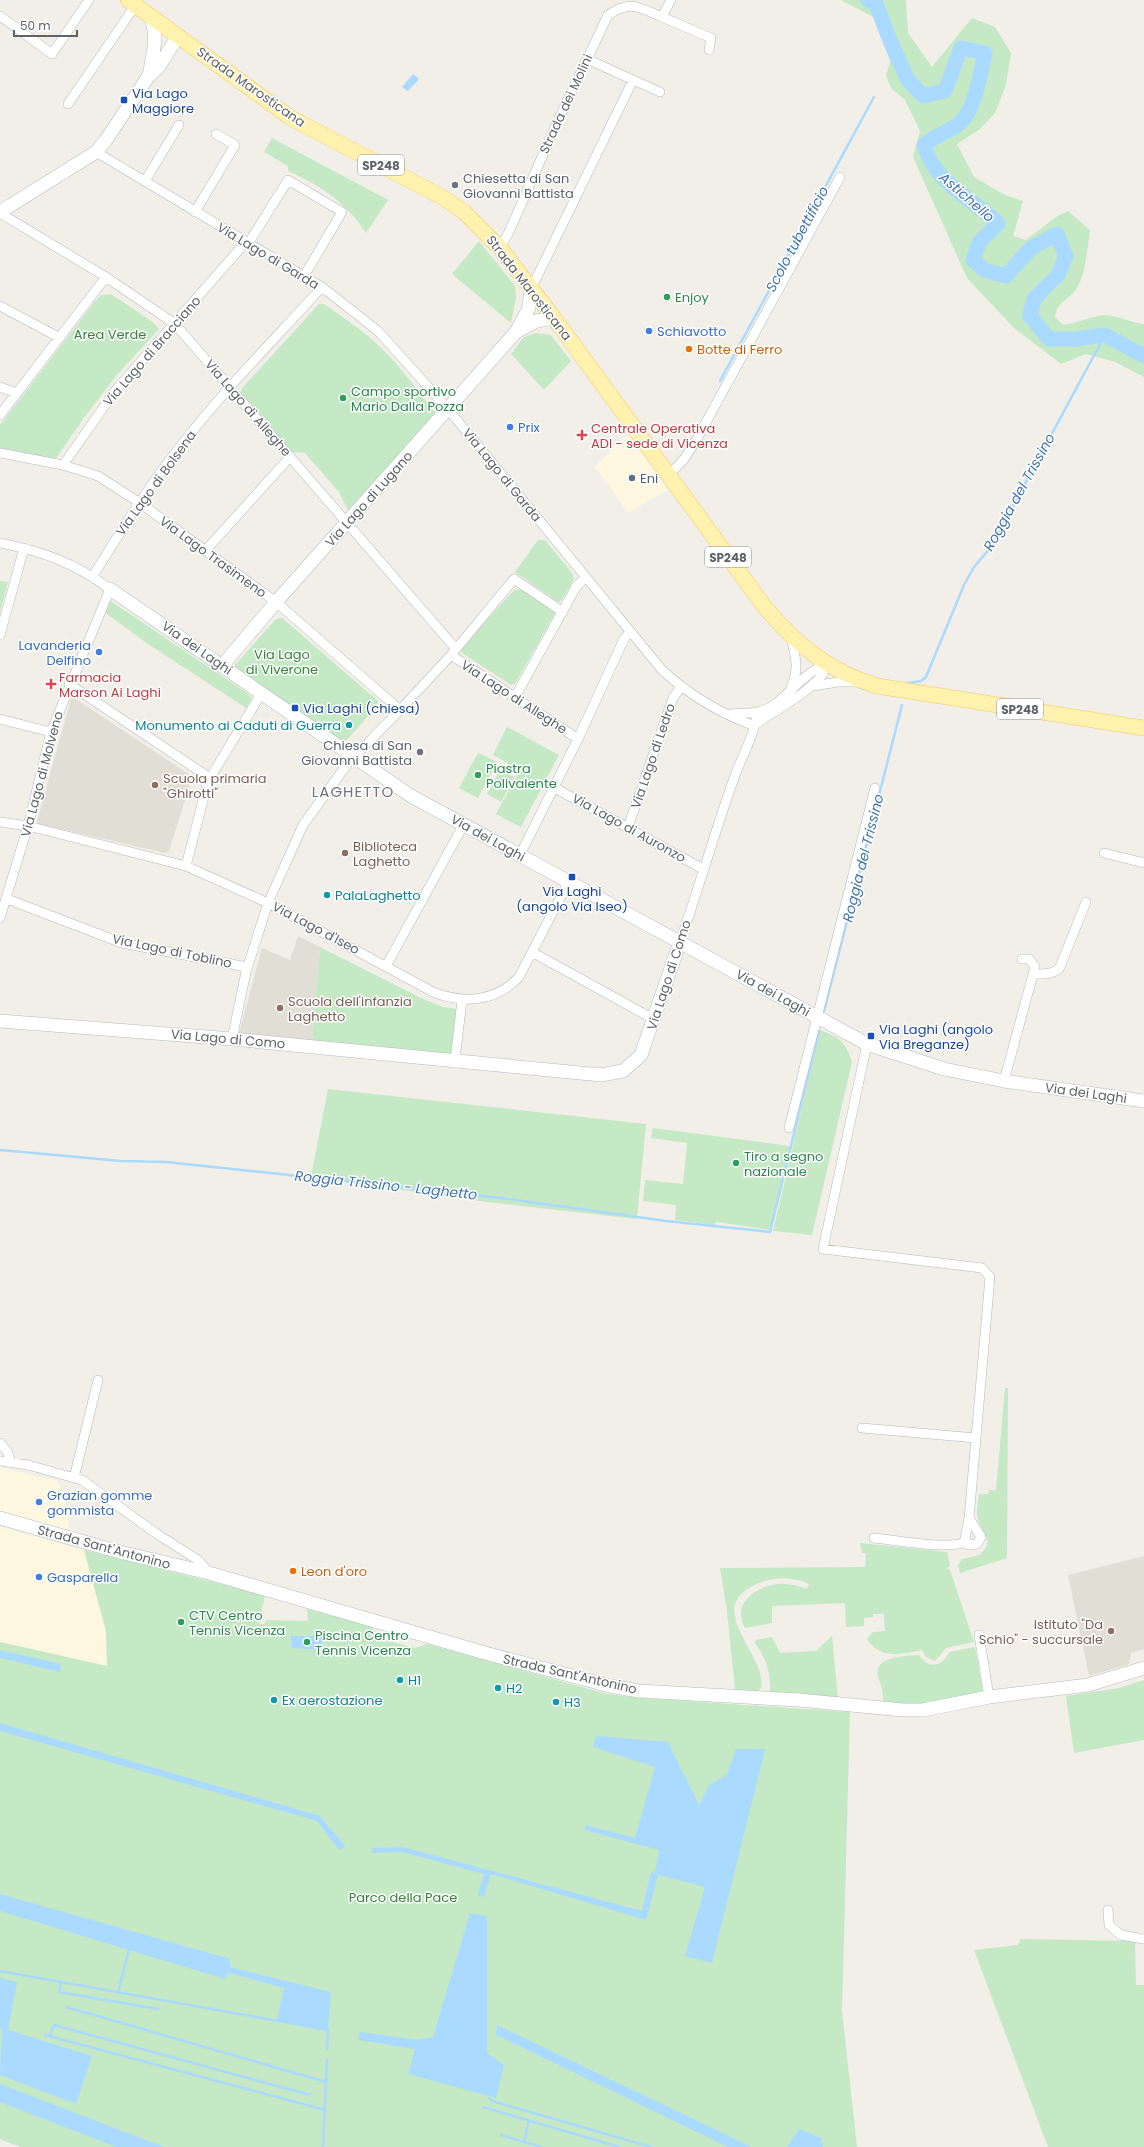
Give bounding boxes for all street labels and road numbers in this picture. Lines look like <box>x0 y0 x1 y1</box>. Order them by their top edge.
street label: Strada Marosticana <box>193 42 309 132</box>
street label: Strada dei Molini <box>535 51 597 157</box>
road number: SP248 <box>358 155 404 175</box>
street label: Via Lago di Garda <box>213 218 323 294</box>
street label: Strada Marosticana <box>482 231 576 345</box>
street label: Via Lago di Bracciano <box>99 292 205 410</box>
street label: Via Lago di Alleghe <box>200 355 296 461</box>
street label: Via Lago di Garda <box>458 424 546 526</box>
street label: Via Lago di Bolsena <box>111 426 201 540</box>
street label: Via Lago di Lugano <box>321 447 417 551</box>
street label: Via Lago Trasimeno <box>156 512 270 602</box>
road number: SP248 <box>705 547 751 567</box>
street label: Via dei Laghi <box>158 617 236 679</box>
street label: Via Lago di Alleghe <box>457 656 571 738</box>
road number: SP248 <box>997 699 1043 719</box>
street label: Via Lago di Ledro <box>626 701 680 811</box>
street label: Via Lago di Molveno <box>16 709 68 839</box>
street label: Via Lago di Auronzo <box>569 789 689 867</box>
street label: Via dei Laghi <box>447 810 529 866</box>
street label: Via Lago d'Iseo <box>269 897 363 959</box>
street label: Via Lago di Como <box>642 917 696 1033</box>
street label: Via Lago di Toblino <box>110 929 234 973</box>
street label: Via dei Laghi <box>732 965 814 1021</box>
street label: Via Lago di Como <box>170 1025 286 1053</box>
street label: Via dei Laghi <box>1044 1078 1128 1108</box>
street label: Strada Sant'Antonino <box>35 1520 173 1574</box>
street label: Strada Sant'Antonino <box>501 1649 639 1699</box>

